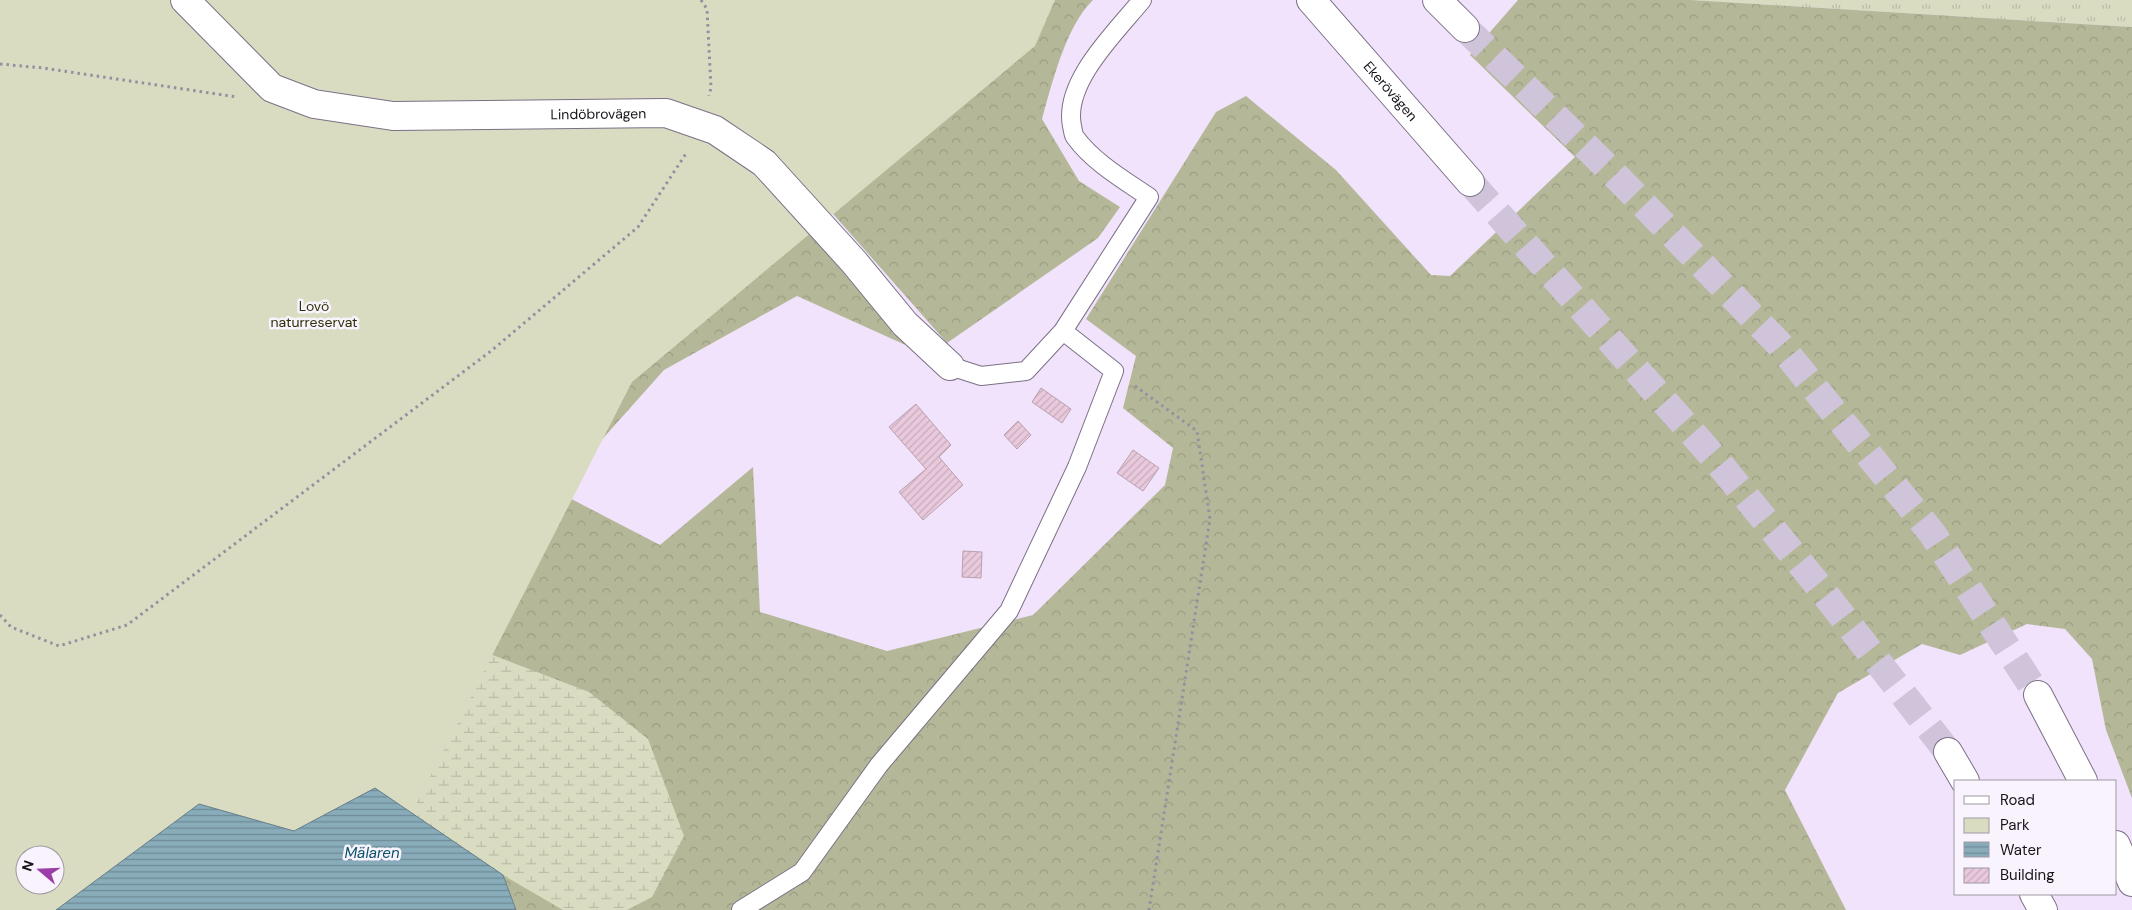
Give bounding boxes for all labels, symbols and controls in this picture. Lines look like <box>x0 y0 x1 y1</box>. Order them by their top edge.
street label: Ekerövägen <box>1360 58 1422 125</box>
street label: Lindöbrovägen <box>550 104 646 123</box>
park label: Lovö naturreservat <box>270 297 358 331</box>
legend <box>1954 780 2117 895</box>
text: Road <box>2000 790 2035 810</box>
text: Park <box>2000 815 2030 835</box>
text: Water <box>2000 840 2042 860</box>
water label: Mälaren <box>344 843 400 863</box>
north arrow <box>15 845 65 895</box>
text: N <box>18 858 38 874</box>
text: Building <box>2000 865 2055 885</box>

